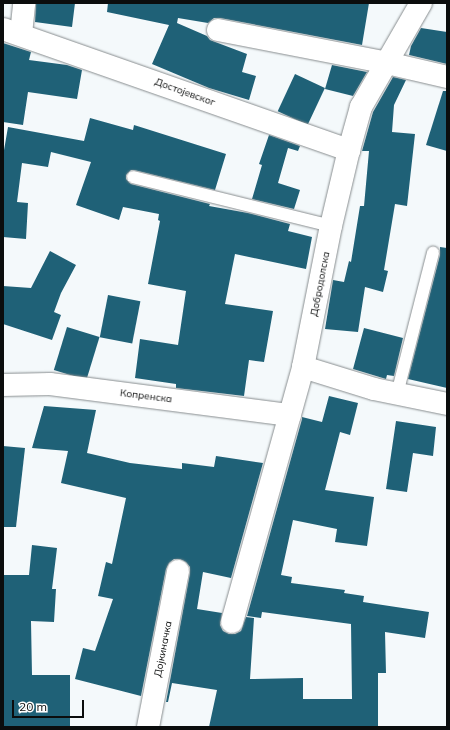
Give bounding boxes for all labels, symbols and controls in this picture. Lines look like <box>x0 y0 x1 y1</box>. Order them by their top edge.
street label: Достојевског <box>153 76 217 108</box>
street label: Добродолска <box>308 251 332 317</box>
street label: Копренска <box>119 387 173 405</box>
street label: Дојкиначка <box>152 620 174 678</box>
scale bar <box>14 692 86 718</box>
text: 20 m <box>19 699 47 714</box>

